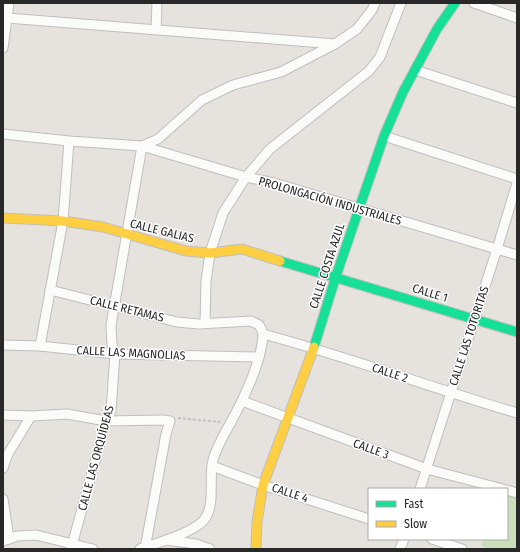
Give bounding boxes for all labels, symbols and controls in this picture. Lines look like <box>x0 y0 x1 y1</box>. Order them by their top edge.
street label: PROLONGACIÓN INDUSTRIALES <box>257 173 403 228</box>
street label: CALLE GALIAS <box>129 216 195 246</box>
street label: CALLE COSTA AZUL <box>307 221 348 310</box>
street label: CALLE 1 <box>411 281 449 305</box>
street label: CALLE LAS TOTORITAS <box>446 284 492 387</box>
street label: CALLE RETAMAS <box>89 293 165 325</box>
street label: CALLE LAS MAGNOLIAS <box>76 343 186 363</box>
street label: CALLE 2 <box>370 361 410 385</box>
street label: CALLE LAS ORQUÍDEAS <box>74 404 117 512</box>
street label: CALLE 3 <box>351 436 391 462</box>
street label: CALLE 4 <box>270 481 310 505</box>
legend <box>368 488 508 540</box>
text: Fast <box>404 497 423 511</box>
text: Slow <box>404 517 427 531</box>

